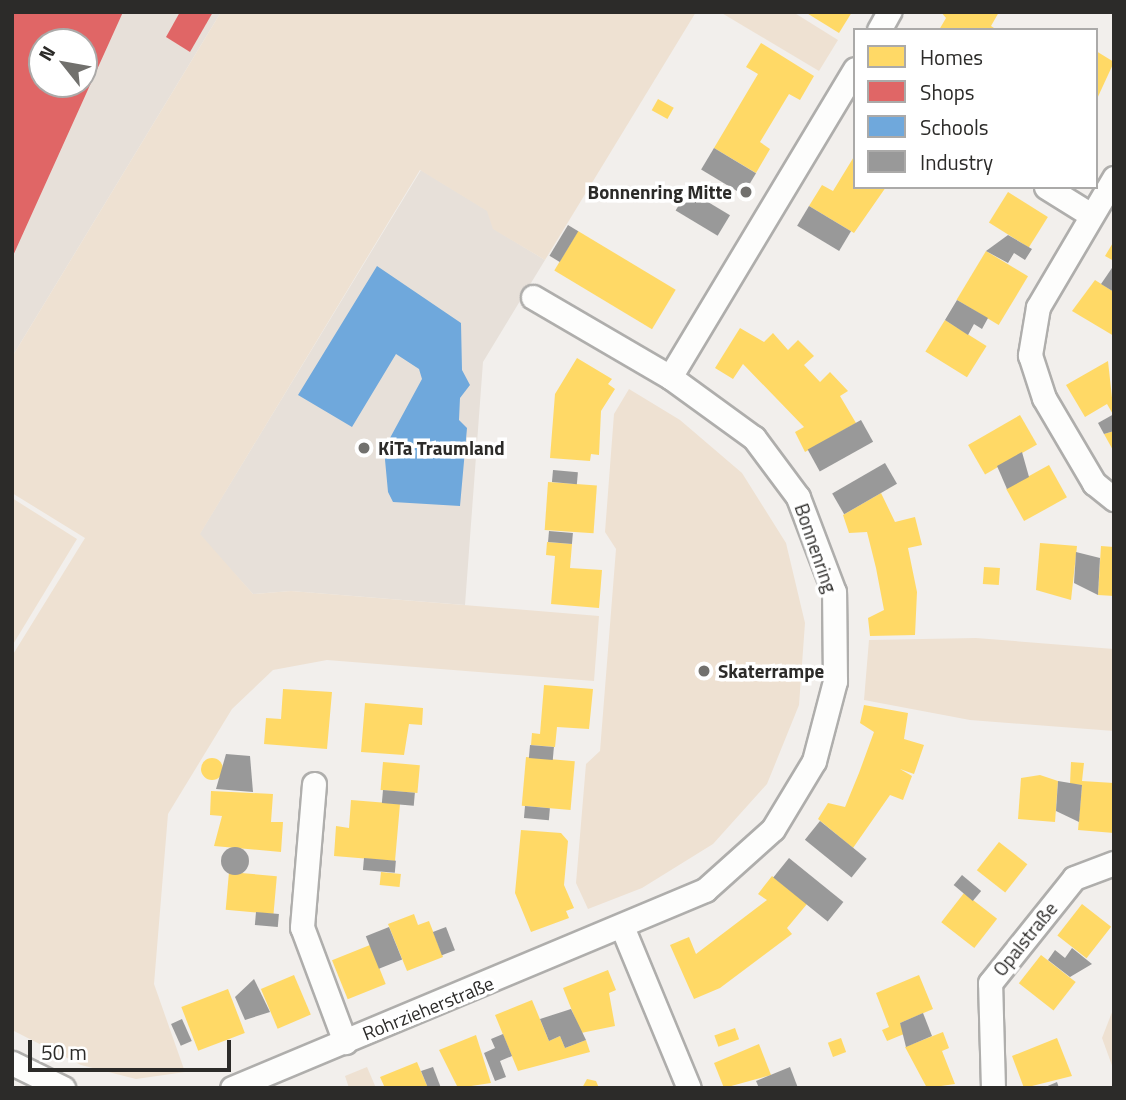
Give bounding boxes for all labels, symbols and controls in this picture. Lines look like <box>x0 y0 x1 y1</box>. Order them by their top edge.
north arrow <box>28 28 98 98</box>
legend <box>853 28 1098 189</box>
text: N <box>30 40 62 66</box>
text: Homes <box>920 41 983 73</box>
text: Shops <box>920 76 975 108</box>
text: Schools <box>920 111 989 143</box>
text: Industry <box>920 146 993 178</box>
place label: Bonnenring Mitte <box>588 181 732 203</box>
marker: Bonnenring Mitte <box>738 184 754 200</box>
place label: KiTa Traumland <box>378 437 505 459</box>
marker: KiTa Traumland <box>356 440 372 456</box>
street label: Bonnenring <box>790 500 842 596</box>
place label: Skaterrampe <box>718 660 824 682</box>
marker: Skaterrampe <box>696 663 712 679</box>
street label: Opalstraße <box>988 897 1062 981</box>
street label: Rohrzieherstraße <box>359 971 497 1045</box>
scale bar <box>32 1026 234 1070</box>
text: 50 m <box>41 1036 87 1068</box>

